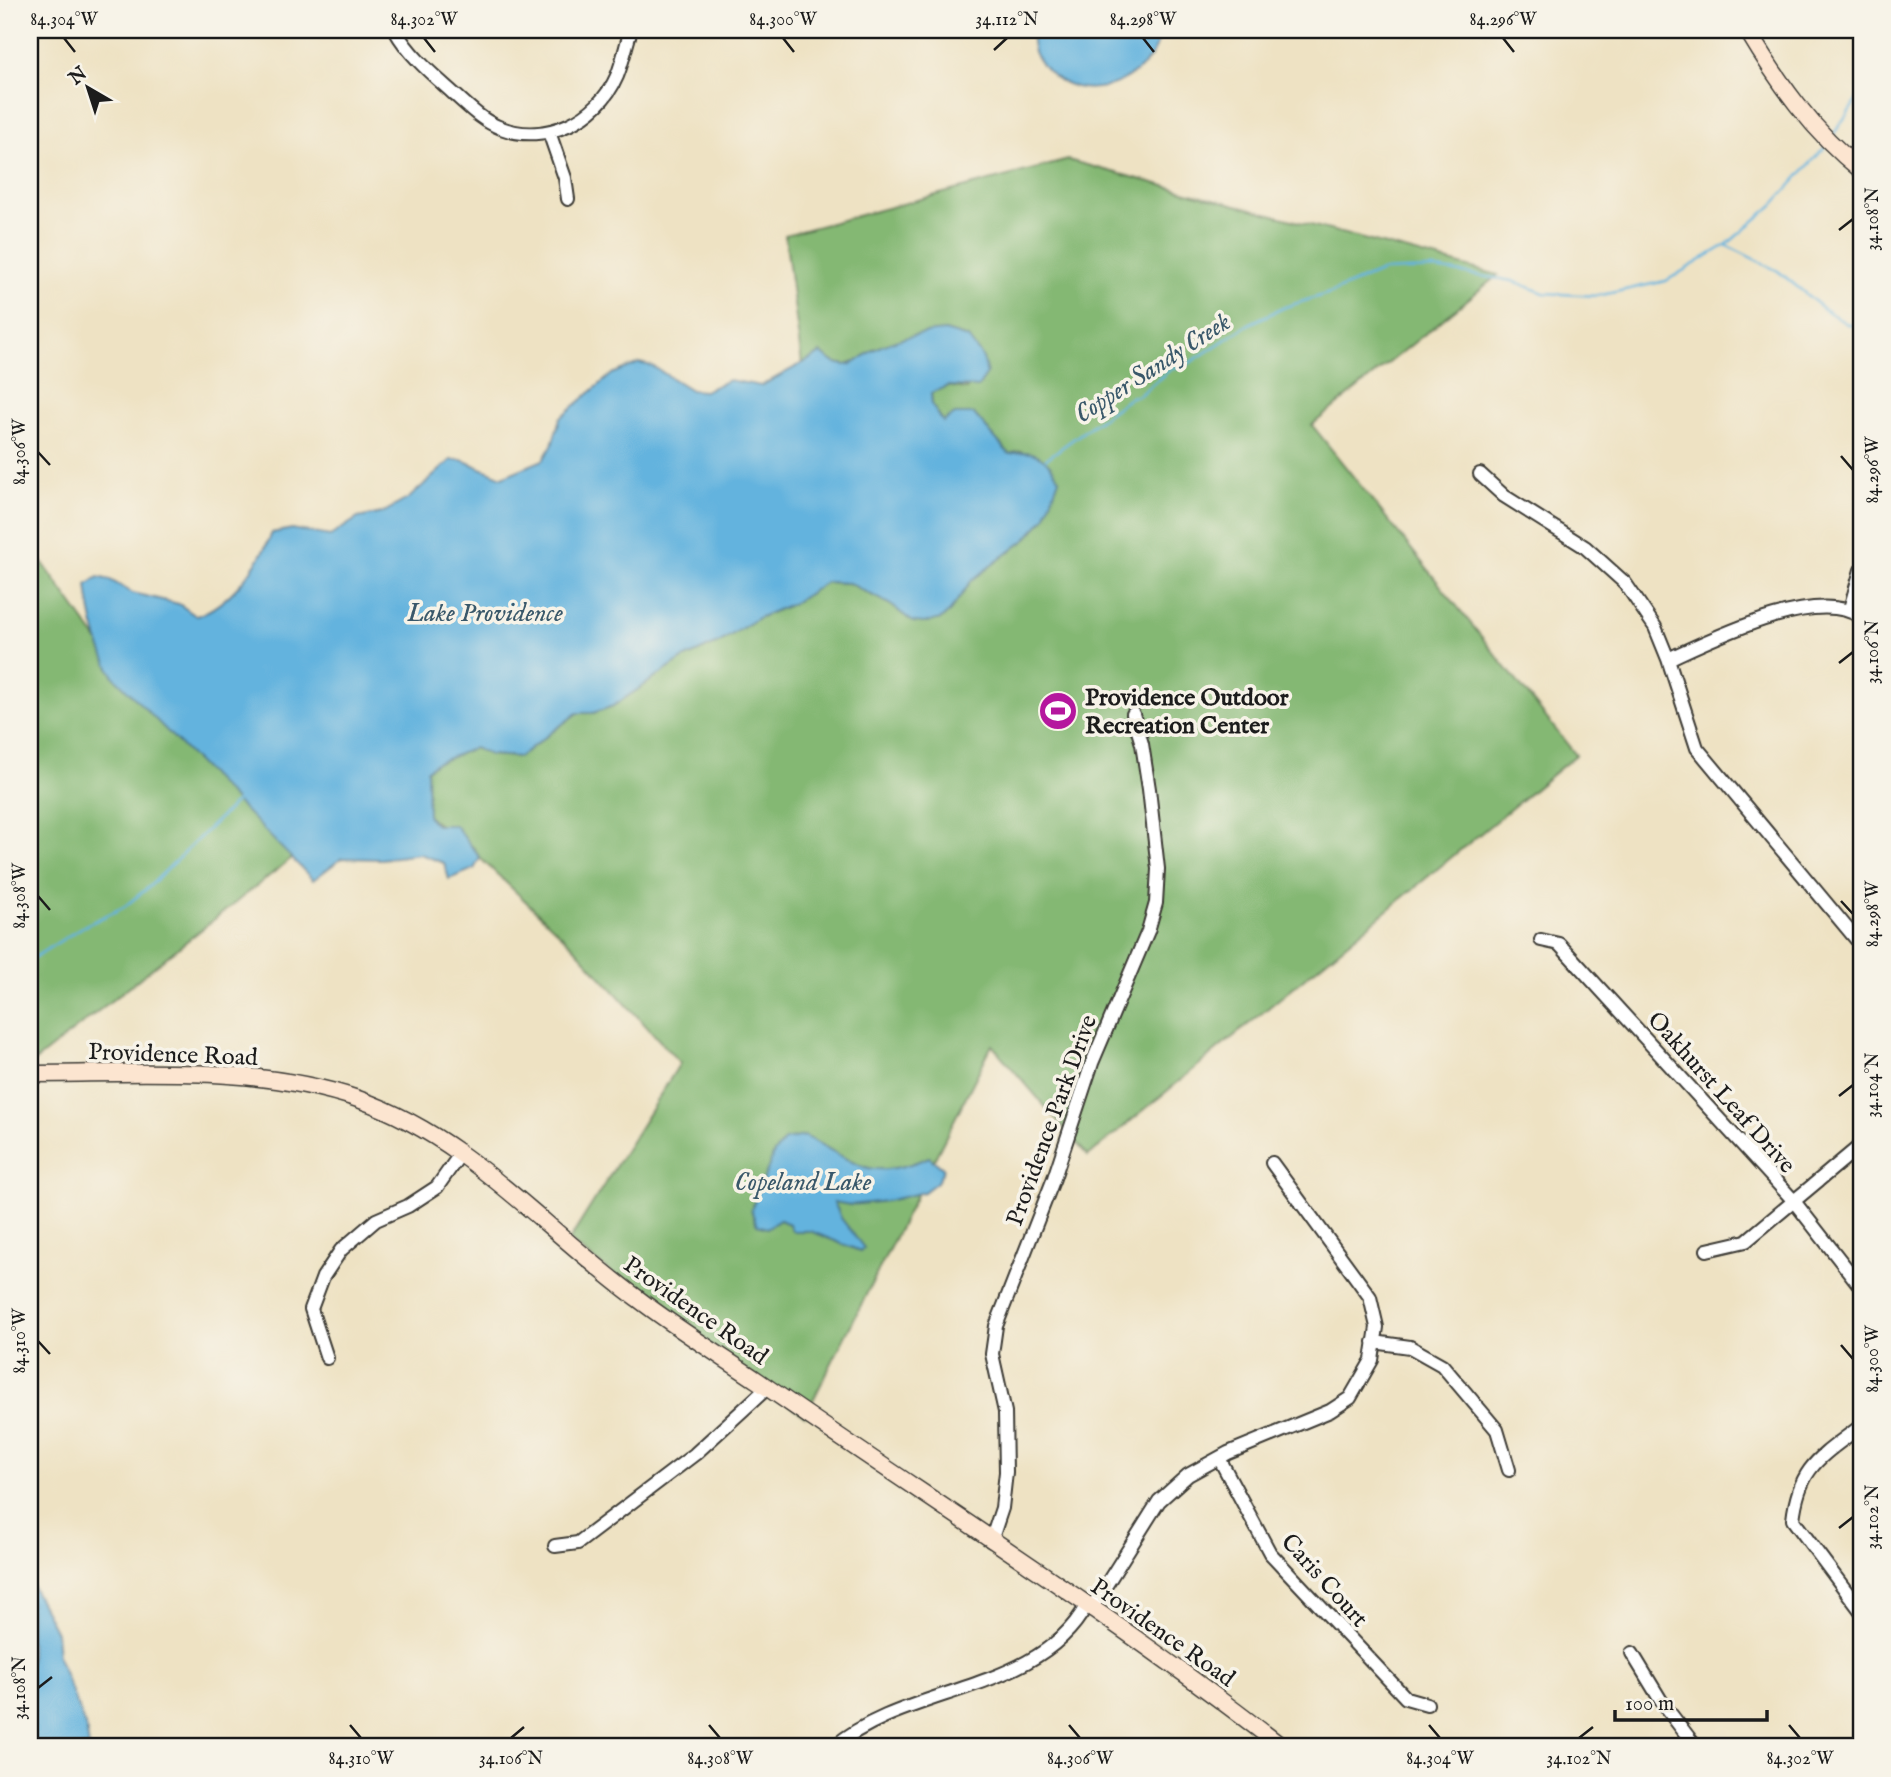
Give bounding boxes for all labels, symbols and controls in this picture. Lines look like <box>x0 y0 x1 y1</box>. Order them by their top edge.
text: 84.304°W <box>30 9 99 32</box>
text: 84.302°W <box>390 9 458 32</box>
text: 84.300°W <box>749 9 818 32</box>
text: 34.112°N <box>976 9 1039 32</box>
text: 84.298°W <box>1110 9 1177 32</box>
text: 84.296°W <box>1470 9 1537 32</box>
north arrow <box>52 52 122 122</box>
text: N <box>64 61 93 91</box>
text: 34.108°N <box>1862 187 1885 251</box>
water label: Copper Sandy Creek <box>1069 305 1237 431</box>
text: 84.306°W <box>9 418 32 485</box>
text: 84.296°W <box>1862 436 1885 503</box>
water label: Lake Providence <box>406 597 563 630</box>
text: 34.106°N <box>1862 620 1885 684</box>
place label: Providence Outdoor Recreation Center <box>1085 683 1289 742</box>
sports icon: Providence Outdoor Recreation Center <box>1037 690 1079 732</box>
text: 84.308°W <box>9 862 32 929</box>
text: 84.298°W <box>1862 880 1885 947</box>
street label: Oakhurst Leaf Drive <box>1640 1006 1802 1180</box>
street label: Providence Park Drive <box>1000 1011 1105 1230</box>
street label: Providence Road <box>88 1037 259 1074</box>
text: 34.104°N <box>1862 1052 1885 1118</box>
water label: Copeland Lake <box>735 1166 872 1199</box>
street label: Providence Road <box>617 1250 774 1373</box>
text: 84.310°W <box>9 1308 32 1374</box>
text: 84.300°W <box>1862 1324 1885 1393</box>
text: 34.102°N <box>1862 1484 1885 1550</box>
street label: Caris Court <box>1274 1528 1374 1634</box>
street label: Providence Road <box>1084 1572 1241 1695</box>
text: 34.108°N <box>9 1656 32 1720</box>
scale bar <box>1615 1679 1767 1723</box>
text: 100 m <box>1625 1691 1674 1718</box>
text: 84.310°W <box>328 1748 394 1771</box>
text: 34.106°N <box>479 1748 543 1771</box>
text: 84.308°W <box>687 1748 754 1771</box>
text: 84.306°W <box>1047 1748 1114 1771</box>
text: 84.304°W <box>1406 1748 1475 1771</box>
text: 34.102°N <box>1547 1748 1612 1771</box>
text: 84.302°W <box>1766 1748 1834 1771</box>

